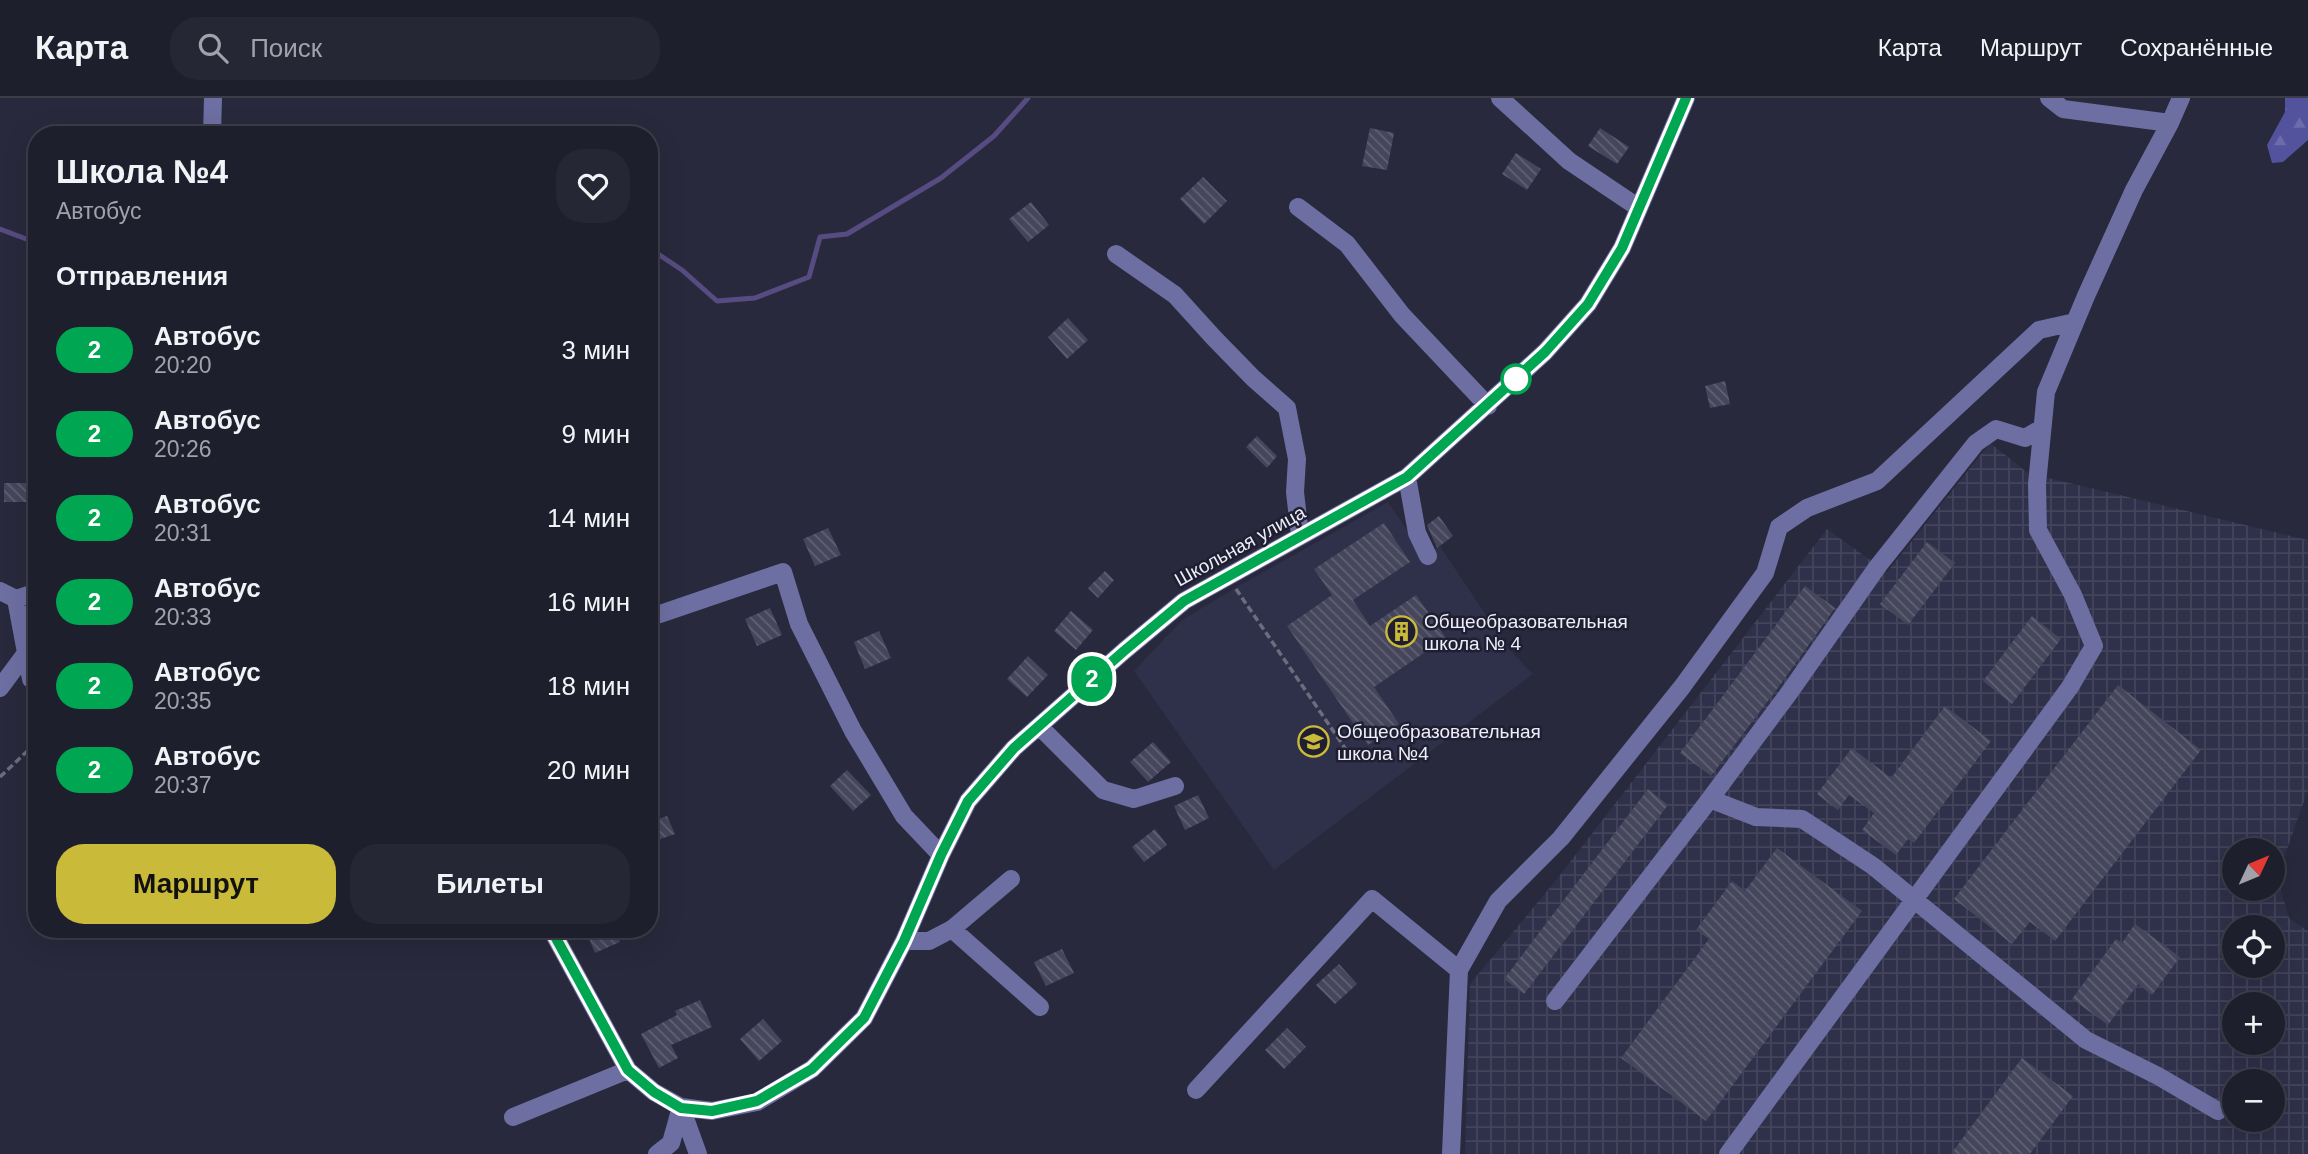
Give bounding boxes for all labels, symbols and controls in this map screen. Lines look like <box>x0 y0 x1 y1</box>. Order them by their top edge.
search box <box>170 17 660 80</box>
text: Карта <box>35 29 128 66</box>
icon: search <box>194 29 232 67</box>
text: Поиск <box>250 33 322 63</box>
text: Карта <box>1878 34 1942 61</box>
text: Маршрут <box>1980 34 2082 61</box>
text: Сохранённые <box>2120 34 2273 61</box>
button: heart <box>556 149 630 223</box>
text: Школа №4 <box>56 153 228 190</box>
text: Автобус <box>56 198 142 224</box>
text: Отправления <box>56 261 228 291</box>
text: Автобус <box>154 321 261 351</box>
text: 3 мин <box>562 335 630 365</box>
text: 2 <box>88 336 101 363</box>
text: 20:20 <box>154 352 212 378</box>
unlabelled marker <box>1501 364 1531 394</box>
text: Автобус <box>154 405 261 435</box>
text: 9 мин <box>562 419 630 449</box>
text: 2 <box>88 420 101 447</box>
text: 20:26 <box>154 436 212 462</box>
text: Автобус <box>154 489 261 519</box>
street label: Школьная улица <box>1171 501 1309 591</box>
text: 14 мин <box>547 503 630 533</box>
text: 2 <box>88 504 101 531</box>
text: 20:31 <box>154 520 212 546</box>
text: Автобус <box>154 573 261 603</box>
text: 16 мин <box>547 587 630 617</box>
text: 2 <box>88 588 101 615</box>
text: 20:33 <box>154 604 212 630</box>
place label: Общеобразовательная школа № 4 <box>1424 611 1628 654</box>
building icon: Общеобразовательная школа № 4 <box>1384 615 1418 649</box>
line badge: 2 <box>1069 656 1115 702</box>
text: Автобус <box>154 657 261 687</box>
text: 2 <box>1085 665 1099 692</box>
text: 18 мин <box>547 671 630 701</box>
text: 2 <box>88 672 101 699</box>
text: 20:35 <box>154 688 212 714</box>
place label: Общеобразовательная школа №4 <box>1337 721 1541 764</box>
school or university icon: Общеобразовательная школа №4 <box>1297 725 1331 759</box>
text: Автобус <box>154 741 261 771</box>
text: 20 мин <box>547 755 630 785</box>
text: 2 <box>88 756 101 783</box>
text: 20:37 <box>154 772 212 798</box>
north arrow <box>2222 838 2286 901</box>
map controls <box>2222 838 2285 1132</box>
button: Маршрут <box>56 844 336 924</box>
button: Билеты <box>350 844 630 924</box>
button: locate <box>2222 915 2285 978</box>
button: + <box>2222 992 2285 1055</box>
button: − <box>2222 1069 2285 1132</box>

